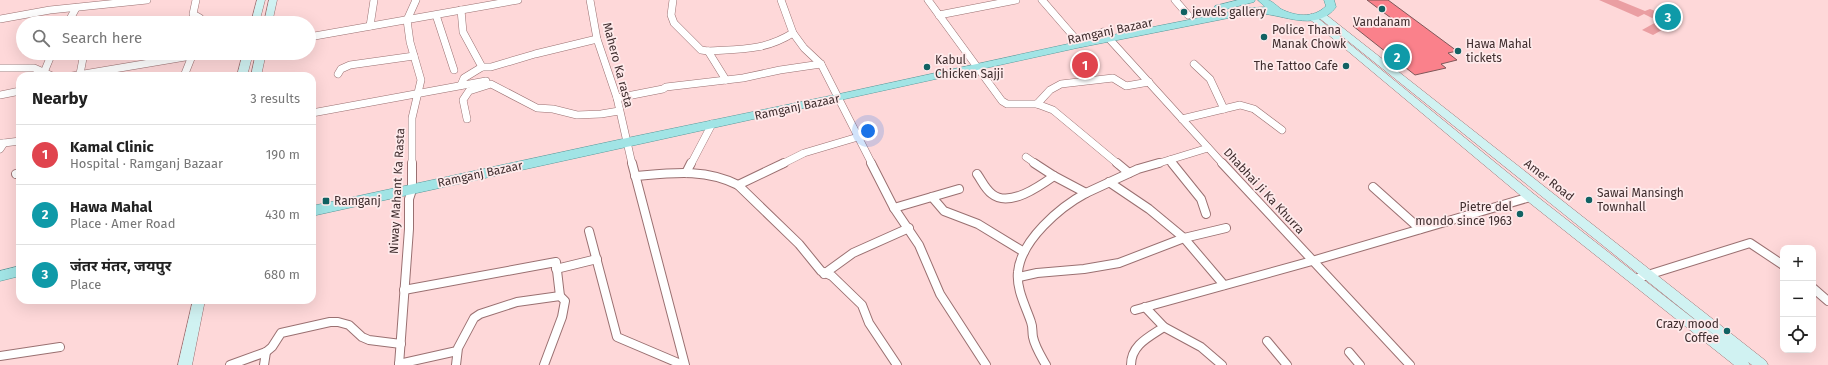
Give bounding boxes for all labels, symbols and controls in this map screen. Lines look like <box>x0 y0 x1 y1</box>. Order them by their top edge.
pin: 3 <box>1655 2 1681 32</box>
marker: Vandanam <box>1377 4 1387 14</box>
place label: jewels gallery <box>1191 5 1266 19</box>
marker: jewels gallery <box>1179 7 1189 17</box>
street label: Ramganj Bazaar <box>1066 15 1154 47</box>
place label: Vandanam <box>1353 15 1411 29</box>
search box <box>16 16 316 60</box>
street label: Mahero Ka rasta <box>600 21 636 109</box>
place label: Police Thana Manak Chowk <box>1272 23 1347 51</box>
icon: search <box>30 27 52 49</box>
text: Search here <box>62 29 142 47</box>
marker: Police Thana Manak Chowk <box>1259 32 1269 42</box>
place label: Hawa Mahal tickets <box>1466 37 1532 65</box>
pin: 2 <box>1384 42 1410 72</box>
marker: Hawa Mahal tickets <box>1453 46 1463 56</box>
pin: 1 <box>1072 50 1098 80</box>
place label: Kabul Chicken Sajji <box>935 53 1004 81</box>
place label: The Tattoo Cafe <box>1254 59 1338 73</box>
marker: The Tattoo Cafe <box>1341 61 1351 71</box>
marker: Kabul Chicken Sajji <box>922 62 932 72</box>
text: Nearby <box>32 88 87 109</box>
text: 3 results <box>250 91 300 106</box>
street label: Ramganj Bazaar <box>753 91 841 123</box>
your location <box>858 121 878 141</box>
street label: Niway Mahant Ka Rasta <box>387 128 407 254</box>
text: Kamal Clinic <box>70 138 154 156</box>
street label: Dhabhai Ji Ka Khurra <box>1221 145 1307 237</box>
text: 1 <box>42 147 48 162</box>
text: 190 m <box>266 147 300 162</box>
text: Hospital · Ramganj Bazaar <box>70 156 223 171</box>
street label: Amer Road <box>1521 156 1577 204</box>
street label: Ramganj Bazaar <box>436 158 524 190</box>
place label: Sawai Mansingh Townhall <box>1597 186 1684 214</box>
place label: Ramganj <box>334 194 381 208</box>
marker: Sawai Mansingh Townhall <box>1584 195 1594 205</box>
marker: Ramganj <box>321 196 331 206</box>
text: Hawa Mahal <box>70 198 152 216</box>
place label: Pietre del mondo since 1963 <box>1415 200 1512 228</box>
text: 2 <box>42 207 48 222</box>
text: 430 m <box>265 207 300 222</box>
marker: Pietre del mondo since 1963 <box>1515 209 1525 219</box>
text: Place · Amer Road <box>70 216 175 231</box>
map controls <box>1780 245 1816 353</box>
button: + <box>1780 245 1816 281</box>
text: जंतर मंतर, जयपुर <box>70 257 171 275</box>
text: 3 <box>42 267 48 282</box>
text: 680 m <box>264 267 300 282</box>
text: Place <box>70 277 101 292</box>
button: − <box>1780 281 1816 317</box>
place label: Crazy mood Coffee <box>1656 317 1719 345</box>
button: locate <box>1780 317 1816 353</box>
marker: Crazy mood Coffee <box>1722 326 1732 336</box>

